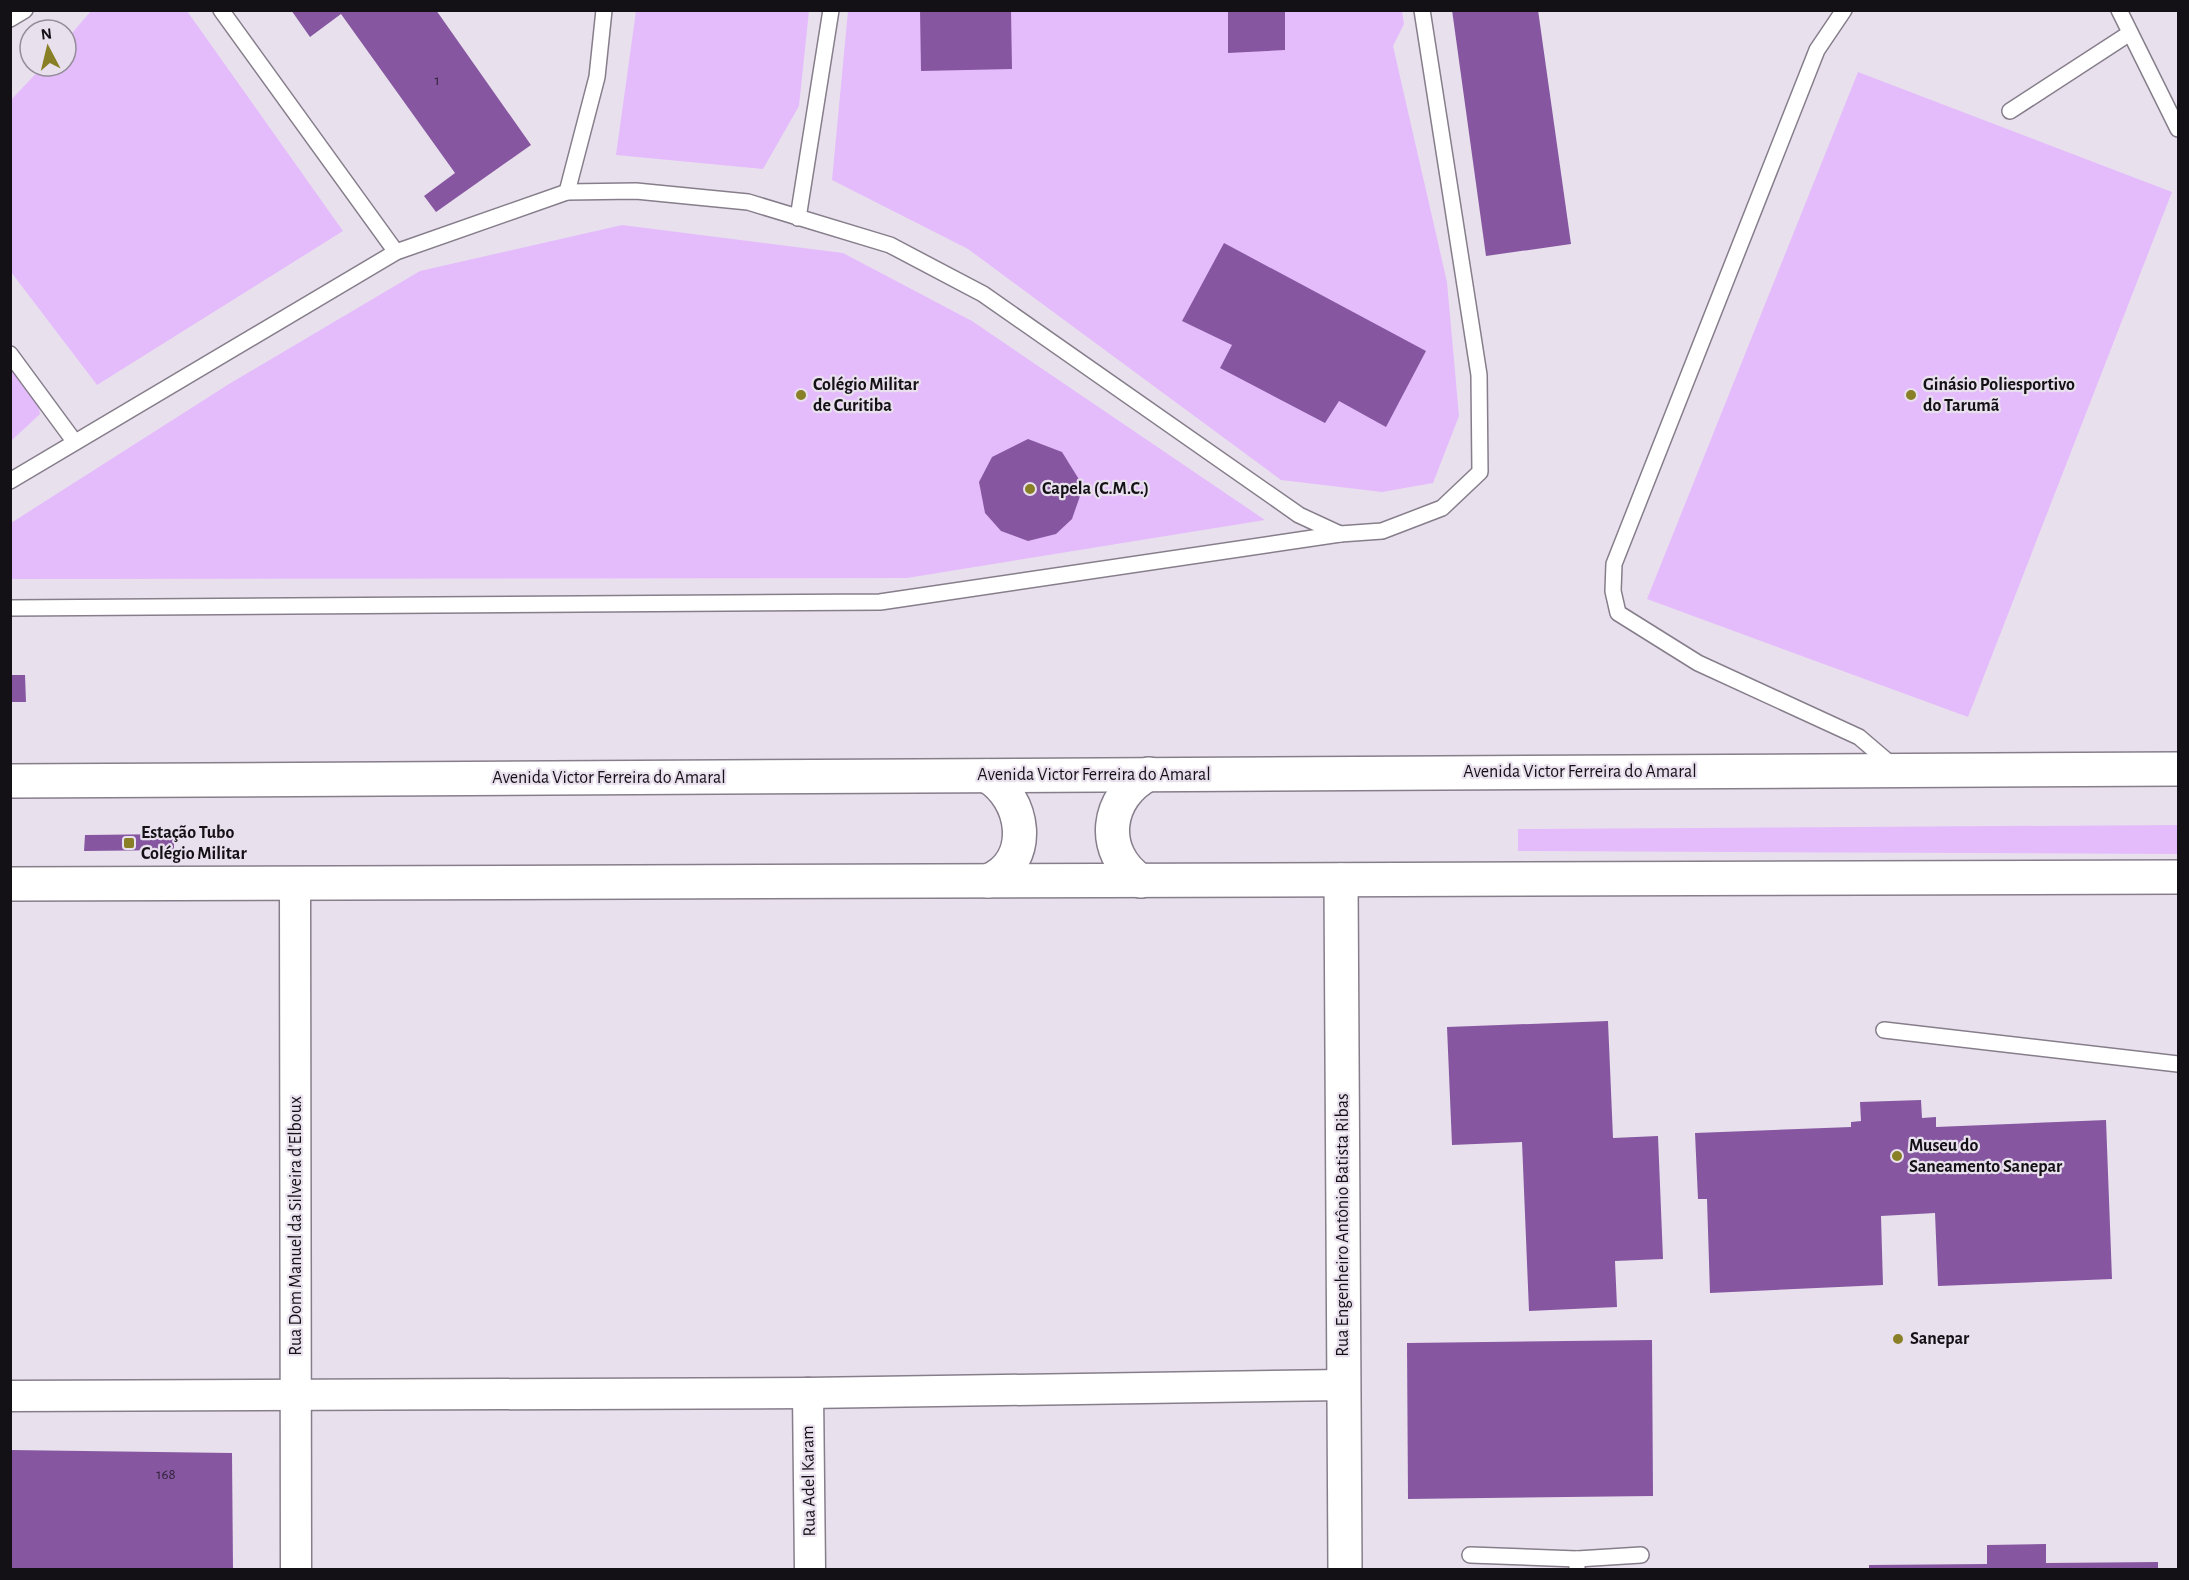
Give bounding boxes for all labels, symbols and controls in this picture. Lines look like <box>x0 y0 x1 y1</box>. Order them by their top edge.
north arrow <box>18 18 78 78</box>
text: N <box>40 25 53 43</box>
house number: 1 <box>434 73 440 88</box>
place label: Colégio Militar de Curitiba <box>813 376 919 415</box>
place label: Ginásio Poliesportivo do Tarumã <box>1923 376 2075 415</box>
marker: Colégio Militar de Curitiba <box>794 388 808 402</box>
marker: Ginásio Poliesportivo do Tarumã <box>1904 388 1918 402</box>
place label: Capela (C.M.C.) <box>1042 480 1149 498</box>
marker: Capela (C.M.C.) <box>1023 482 1037 496</box>
street label: Avenida Victor Ferreira do Amaral <box>1463 763 1697 781</box>
street label: Avenida Victor Ferreira do Amaral <box>977 766 1211 784</box>
street label: Avenida Victor Ferreira do Amaral <box>492 769 726 787</box>
place label: Estação Tubo Colégio Militar <box>141 824 247 863</box>
marker: Estação Tubo Colégio Militar <box>122 836 136 850</box>
street label: Rua Engenheiro Antônio Batista Ribas <box>1334 1093 1352 1357</box>
street label: Rua Dom Manuel da Silveira d'Elboux <box>287 1096 305 1356</box>
place label: Museu do Saneamento Sanepar <box>1909 1137 2063 1176</box>
marker: Museu do Saneamento Sanepar <box>1890 1149 1904 1163</box>
place label: Sanepar <box>1910 1330 1970 1348</box>
marker: Sanepar <box>1891 1332 1905 1346</box>
street label: Rua Adel Karam <box>799 1425 819 1537</box>
house number: 168 <box>156 1467 176 1482</box>

